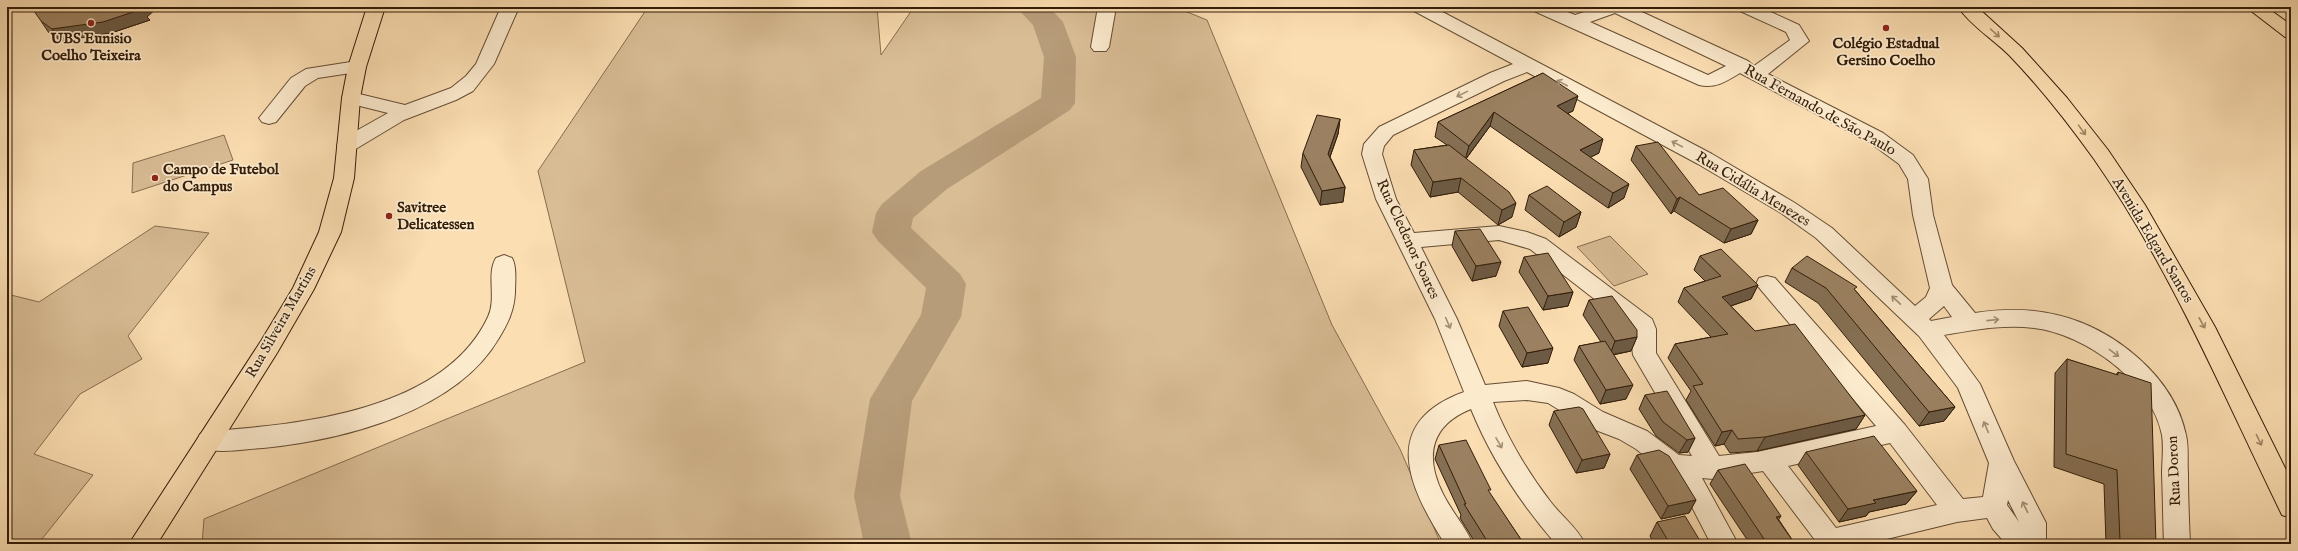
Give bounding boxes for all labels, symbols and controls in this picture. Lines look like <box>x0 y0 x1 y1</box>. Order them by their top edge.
marker: UBS Eunisio Coelho Teixeira <box>86 18 96 28</box>
marker: Colégio Estadual Gersino Coelho <box>1881 23 1891 33</box>
place label: UBS Eunisio Coelho Teixeira <box>41 29 141 65</box>
one-way arrow <box>1990 29 2001 38</box>
place label: Colégio Estadual Gersino Coelho <box>1833 34 1940 70</box>
street label: Rua Fernando de São Paulo <box>1741 60 1899 160</box>
one-way arrow <box>1557 79 1569 86</box>
one-way arrow <box>1456 91 1468 98</box>
one-way arrow <box>2078 124 2086 135</box>
one-way arrow <box>1671 140 1683 148</box>
street label: Rua Cidália Menezes <box>1692 147 1814 231</box>
place label: Campo de Futebol do Campus <box>163 160 280 196</box>
marker: Campo de Futebol do Campus <box>150 173 160 183</box>
street label: Avenida Edgard Santos <box>2107 173 2198 306</box>
street label: Rua Cledenor Soares <box>1372 176 1444 302</box>
place label: Savitree Delicatessen <box>397 198 474 234</box>
marker: Savitree Delicatessen <box>384 211 394 221</box>
street label: Rua Silveira Martins <box>241 263 321 381</box>
one-way arrow <box>1891 295 1901 305</box>
one-way arrow <box>1986 316 1999 323</box>
one-way arrow <box>1444 317 1452 329</box>
one-way arrow <box>2199 317 2207 329</box>
one-way arrow <box>2109 349 2120 357</box>
one-way arrow <box>1982 422 1990 434</box>
one-way arrow <box>2256 434 2263 446</box>
street label: Rua Doron <box>2163 435 2185 507</box>
one-way arrow <box>1496 437 1504 449</box>
one-way arrow <box>2021 501 2028 513</box>

